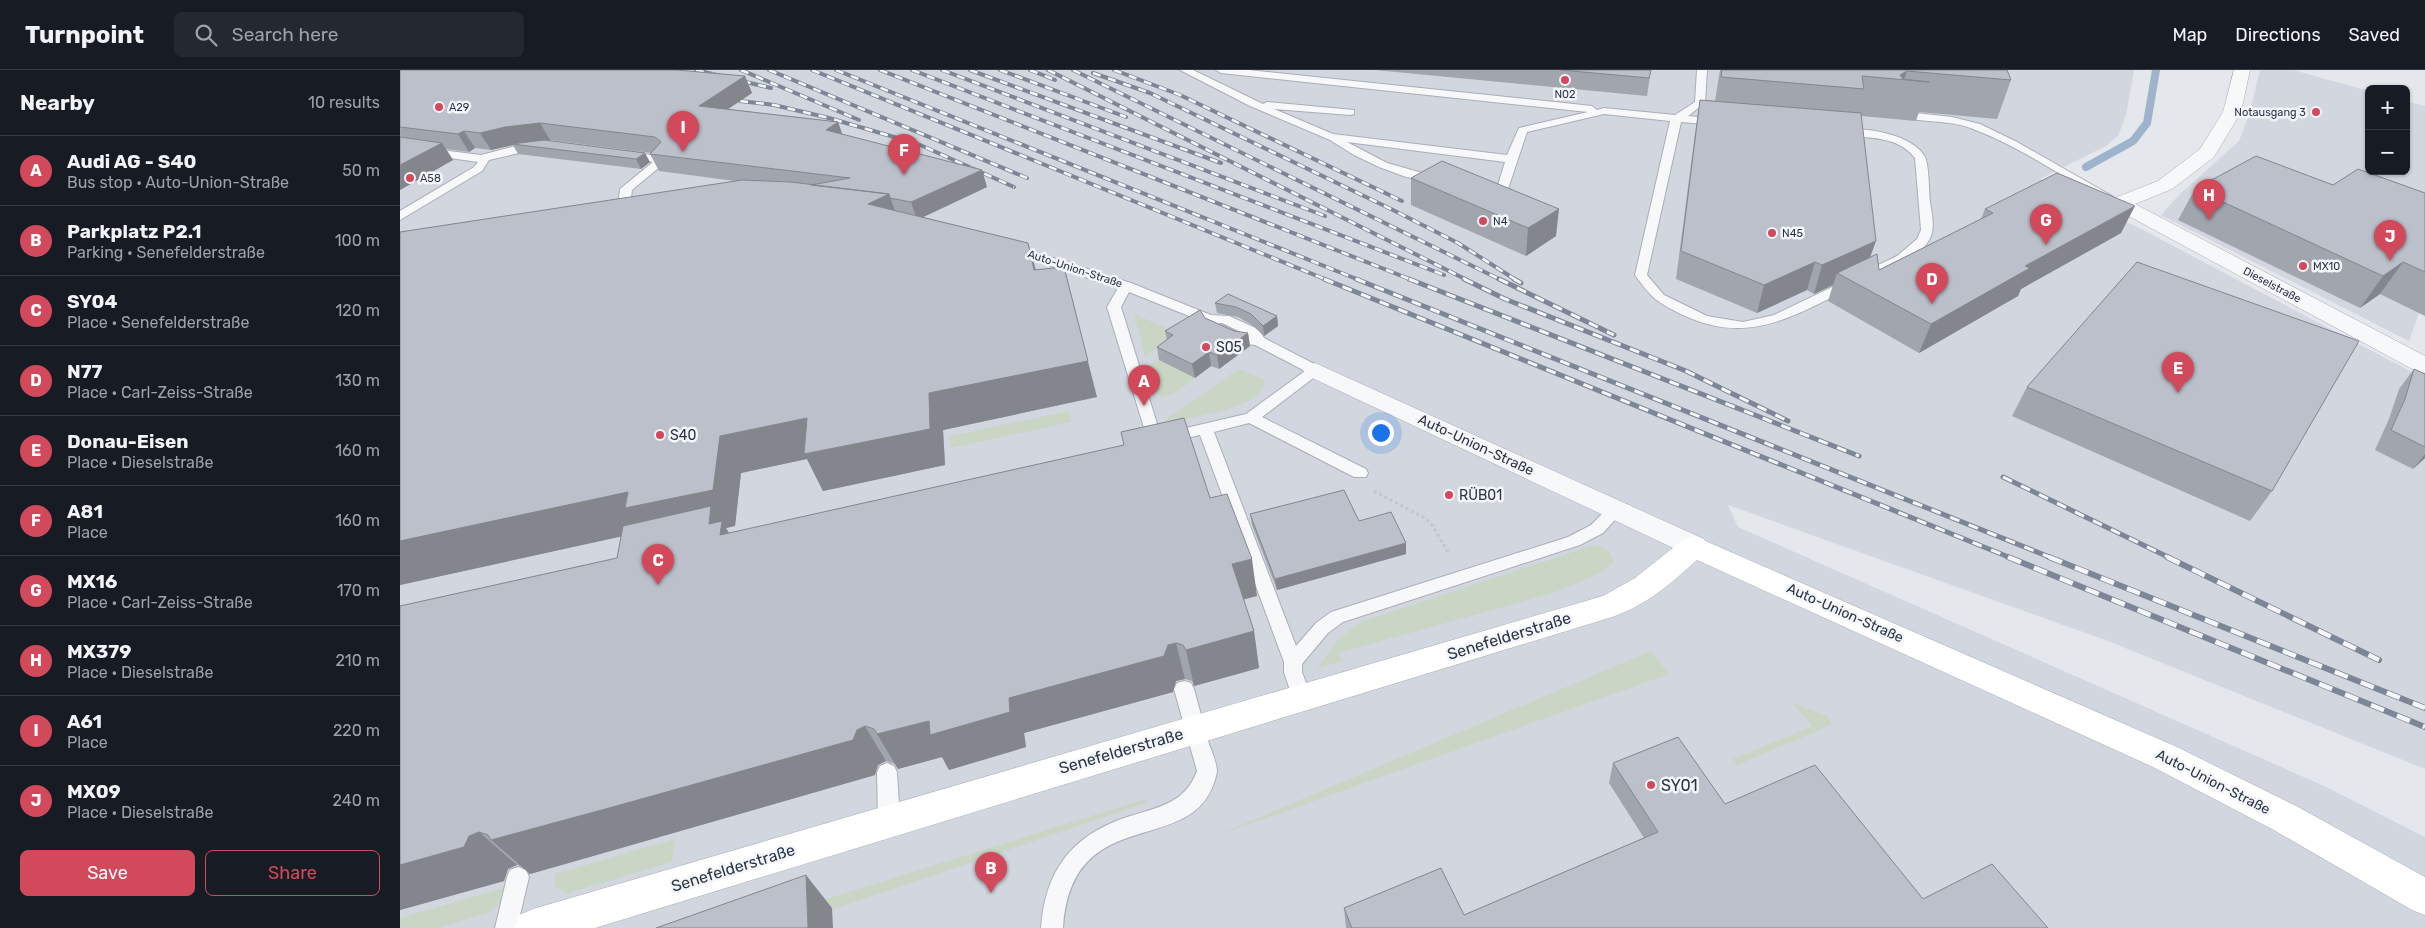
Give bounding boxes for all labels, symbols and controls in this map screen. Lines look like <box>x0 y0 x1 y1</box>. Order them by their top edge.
search box <box>174 12 524 57</box>
text: Turnpoint <box>25 21 144 49</box>
icon: search <box>192 21 220 49</box>
text: Search here <box>232 23 338 46</box>
text: Map <box>2172 24 2207 46</box>
text: Directions <box>2235 24 2321 46</box>
text: Saved <box>2349 24 2400 46</box>
marker: N02 <box>1559 74 1571 86</box>
map controls <box>2365 85 2410 175</box>
button: + <box>2365 85 2410 130</box>
place label: N02 <box>1554 88 1576 101</box>
text: Nearby <box>20 90 95 115</box>
text: 10 results <box>308 93 380 112</box>
marker: A29 <box>433 101 445 113</box>
place label: A29 <box>449 101 469 114</box>
place label: Notausgang 3 <box>2234 106 2306 119</box>
marker: Notausgang 3 <box>2310 106 2322 118</box>
pin: I <box>667 111 699 152</box>
button: − <box>2365 130 2410 175</box>
pin: F <box>888 134 920 175</box>
text: Audi AG - S40 <box>67 150 196 173</box>
text: A <box>30 161 42 180</box>
text: 50 m <box>342 161 380 180</box>
marker: A58 <box>404 172 416 184</box>
place label: A58 <box>420 172 441 185</box>
text: Bus stop · Auto-Union-Straße <box>67 173 289 192</box>
pin: H <box>2193 179 2225 220</box>
pin: G <box>2030 204 2062 245</box>
marker: N4 <box>1477 215 1489 227</box>
place label: N4 <box>1493 215 1508 228</box>
text: Parkplatz P2.1 <box>67 220 201 243</box>
pin: J <box>2374 220 2406 261</box>
marker: N45 <box>1766 227 1778 239</box>
place label: N45 <box>1782 227 1803 240</box>
text: B <box>30 231 42 250</box>
text: 100 m <box>335 231 380 250</box>
text: Parking · Senefelderstraße <box>67 243 265 262</box>
street label: Auto-Union-Straße <box>1026 248 1124 290</box>
marker: MX10 <box>2297 260 2309 272</box>
place label: MX10 <box>2313 260 2340 273</box>
pin: D <box>1916 263 1948 304</box>
street label: Dieselstraße <box>2241 264 2303 306</box>
text: SY04 <box>67 290 117 313</box>
text: C <box>30 301 42 320</box>
text: 120 m <box>335 301 380 320</box>
text: Place · Senefelderstraße <box>67 313 249 332</box>
place label: S05 <box>1216 339 1242 356</box>
marker: S05 <box>1200 341 1212 353</box>
pin: E <box>2162 352 2194 393</box>
text: N77 <box>67 360 102 383</box>
pin: A <box>1128 365 1160 406</box>
text: D <box>30 371 42 390</box>
text: 130 m <box>335 371 380 390</box>
text: Place · Carl-Zeiss-Straße <box>67 383 253 402</box>
street label: Auto-Union-Straße <box>1415 411 1537 479</box>
your location <box>1368 420 1394 446</box>
place label: S40 <box>670 427 696 444</box>
marker: S40 <box>654 429 666 441</box>
text: Donau-Eisen <box>67 430 188 453</box>
text: E <box>31 441 41 460</box>
text: 160 m <box>335 441 380 460</box>
text: Place · Dieselstraße <box>67 453 213 472</box>
place label: RÜB01 <box>1459 487 1502 504</box>
marker: RÜB01 <box>1443 489 1455 501</box>
text: A81 <box>67 500 103 523</box>
text: F <box>31 511 41 530</box>
text: 160 m <box>335 511 380 530</box>
text: Place <box>67 523 108 542</box>
pin: C <box>642 544 674 585</box>
text: MX16 <box>67 570 117 593</box>
street label: Auto-Union-Straße <box>1784 580 1906 646</box>
text: G <box>30 581 42 600</box>
text: 170 m <box>337 581 380 600</box>
text: Place · Carl-Zeiss-Straße <box>67 593 253 612</box>
street label: Senefelderstraße <box>1445 608 1573 664</box>
text: MX379 <box>67 640 131 663</box>
text: H <box>30 651 42 670</box>
text: 210 m <box>335 651 380 670</box>
text: Place · Dieselstraße <box>67 663 213 682</box>
text: A61 <box>67 710 102 733</box>
text: I <box>33 721 39 740</box>
text: 220 m <box>333 721 380 740</box>
street label: Senefelderstraße <box>1057 724 1185 778</box>
text: Place <box>67 733 108 752</box>
street label: Auto-Union-Straße <box>2153 746 2273 818</box>
place label: SY01 <box>1661 776 1698 795</box>
marker: SY01 <box>1645 779 1657 791</box>
text: MX09 <box>67 780 121 803</box>
text: J <box>31 791 41 810</box>
text: 240 m <box>333 791 380 810</box>
text: Place · Dieselstraße <box>67 803 213 822</box>
street label: Senefelderstraße <box>669 840 797 896</box>
button: Save <box>20 850 195 896</box>
button: Share <box>205 850 380 896</box>
pin: B <box>975 852 1007 893</box>

